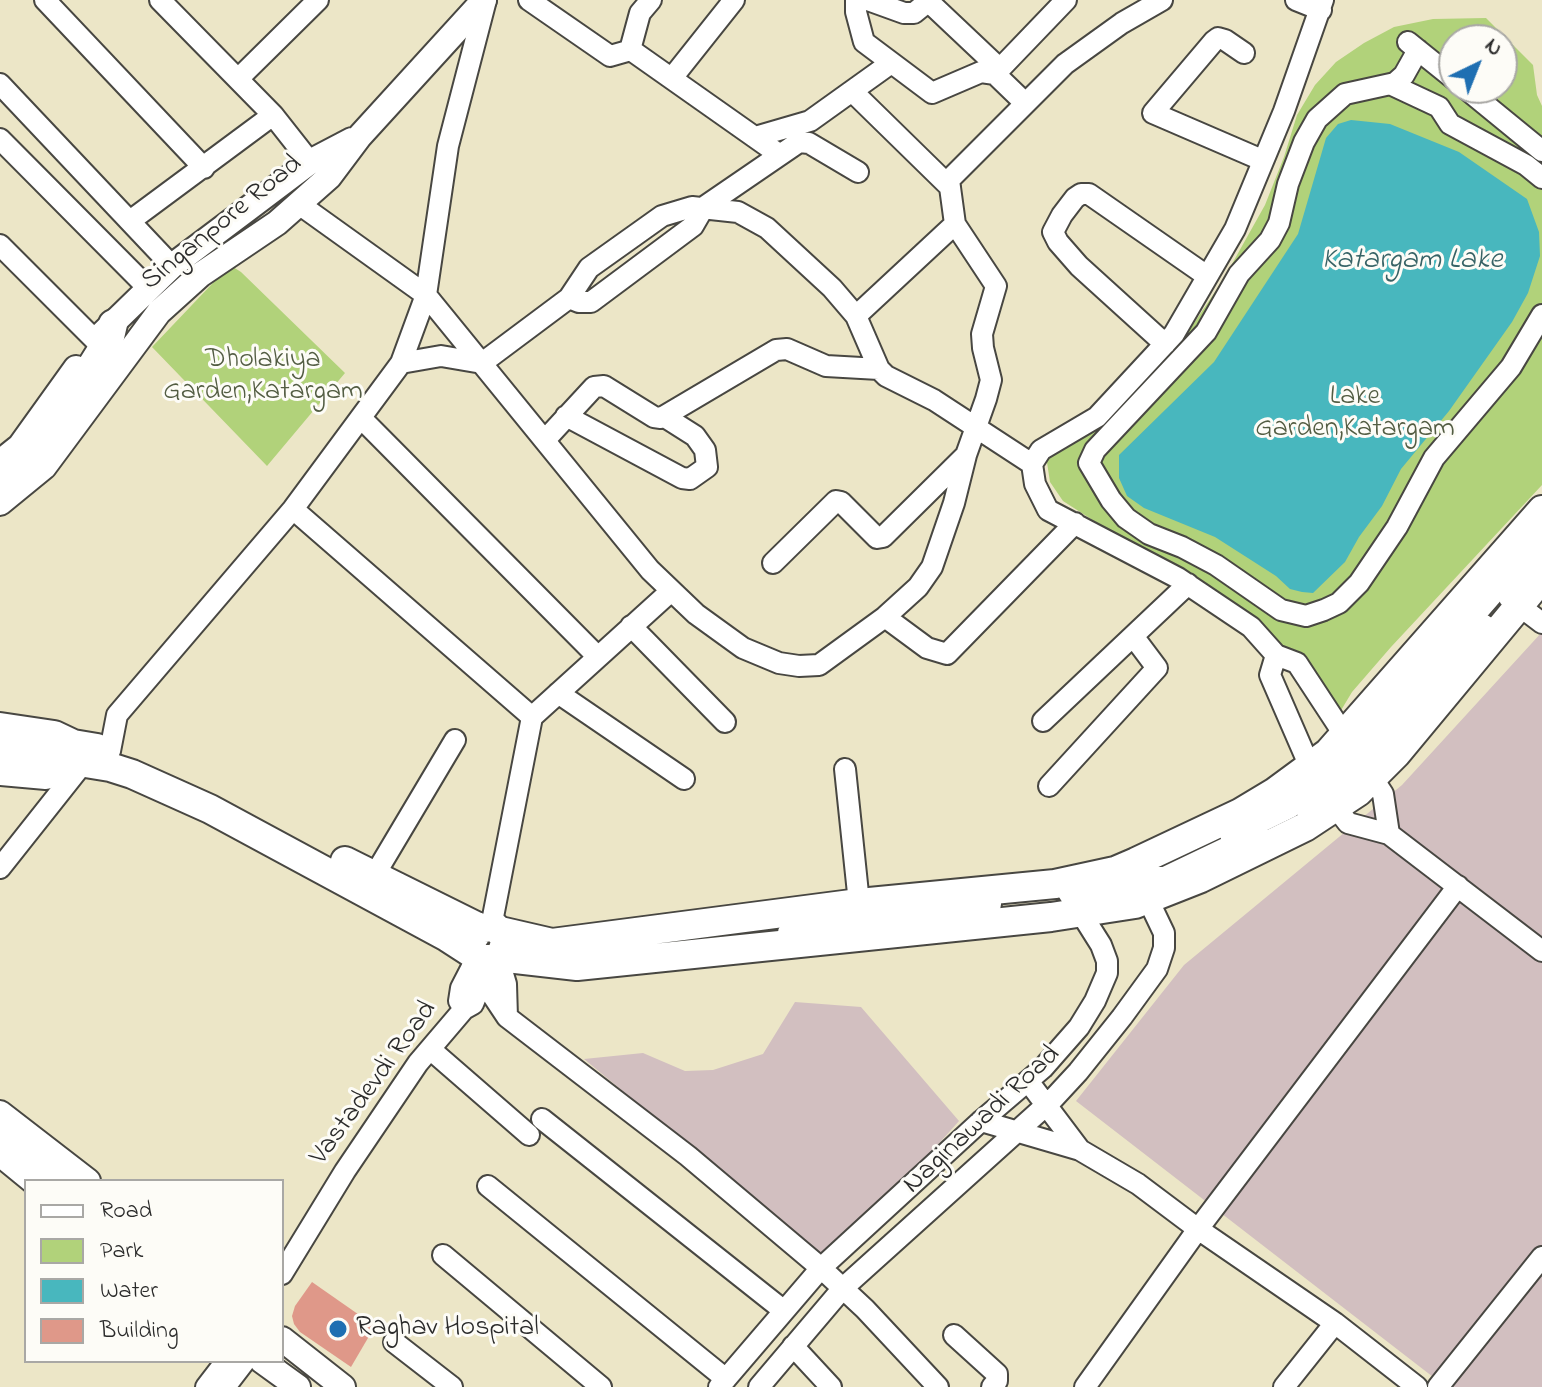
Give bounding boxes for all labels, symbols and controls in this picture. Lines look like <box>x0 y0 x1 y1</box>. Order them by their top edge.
north arrow <box>1438 24 1518 104</box>
text: N <box>1477 31 1509 65</box>
street label: Singanpore Road <box>136 149 310 299</box>
water label: Katargam Lake <box>1322 244 1502 280</box>
park label: Dholakiya Garden,Katargam <box>163 344 363 410</box>
park label: Lake Garden,Katargam <box>1255 381 1455 447</box>
street label: Vastadevdi Road <box>304 995 446 1173</box>
street label: Naginawadi Road <box>897 1040 1069 1202</box>
legend <box>24 1179 284 1363</box>
text: Road <box>100 1194 152 1229</box>
text: Park <box>100 1234 143 1269</box>
text: Water <box>100 1274 158 1309</box>
place label: Raghav Hospital <box>356 1312 539 1346</box>
text: Building <box>100 1314 179 1349</box>
marker: Raghav Hospital <box>327 1318 349 1340</box>

